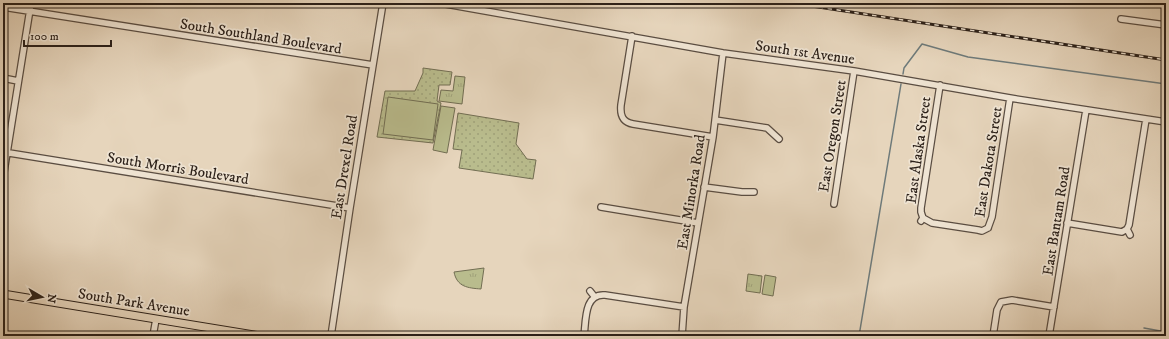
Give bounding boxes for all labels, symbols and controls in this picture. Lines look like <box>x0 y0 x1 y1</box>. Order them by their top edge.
street label: South Southland Boulevard <box>179 14 344 59</box>
scale bar <box>24 22 111 48</box>
text: 100 m <box>30 29 59 44</box>
street label: South 1st Avenue <box>754 36 856 69</box>
street label: East Oregon Street <box>814 78 851 194</box>
street label: East Alaska Street <box>902 95 935 205</box>
street label: East Dakota Street <box>970 105 1007 219</box>
street label: East Drexel Road <box>327 113 362 221</box>
street label: East Minorka Road <box>673 133 710 251</box>
street label: South Morris Boulevard <box>106 148 251 189</box>
street label: East Bantam Road <box>1038 165 1075 277</box>
north arrow <box>22 277 62 317</box>
street label: South Park Avenue <box>77 284 191 321</box>
text: N <box>43 293 59 304</box>

